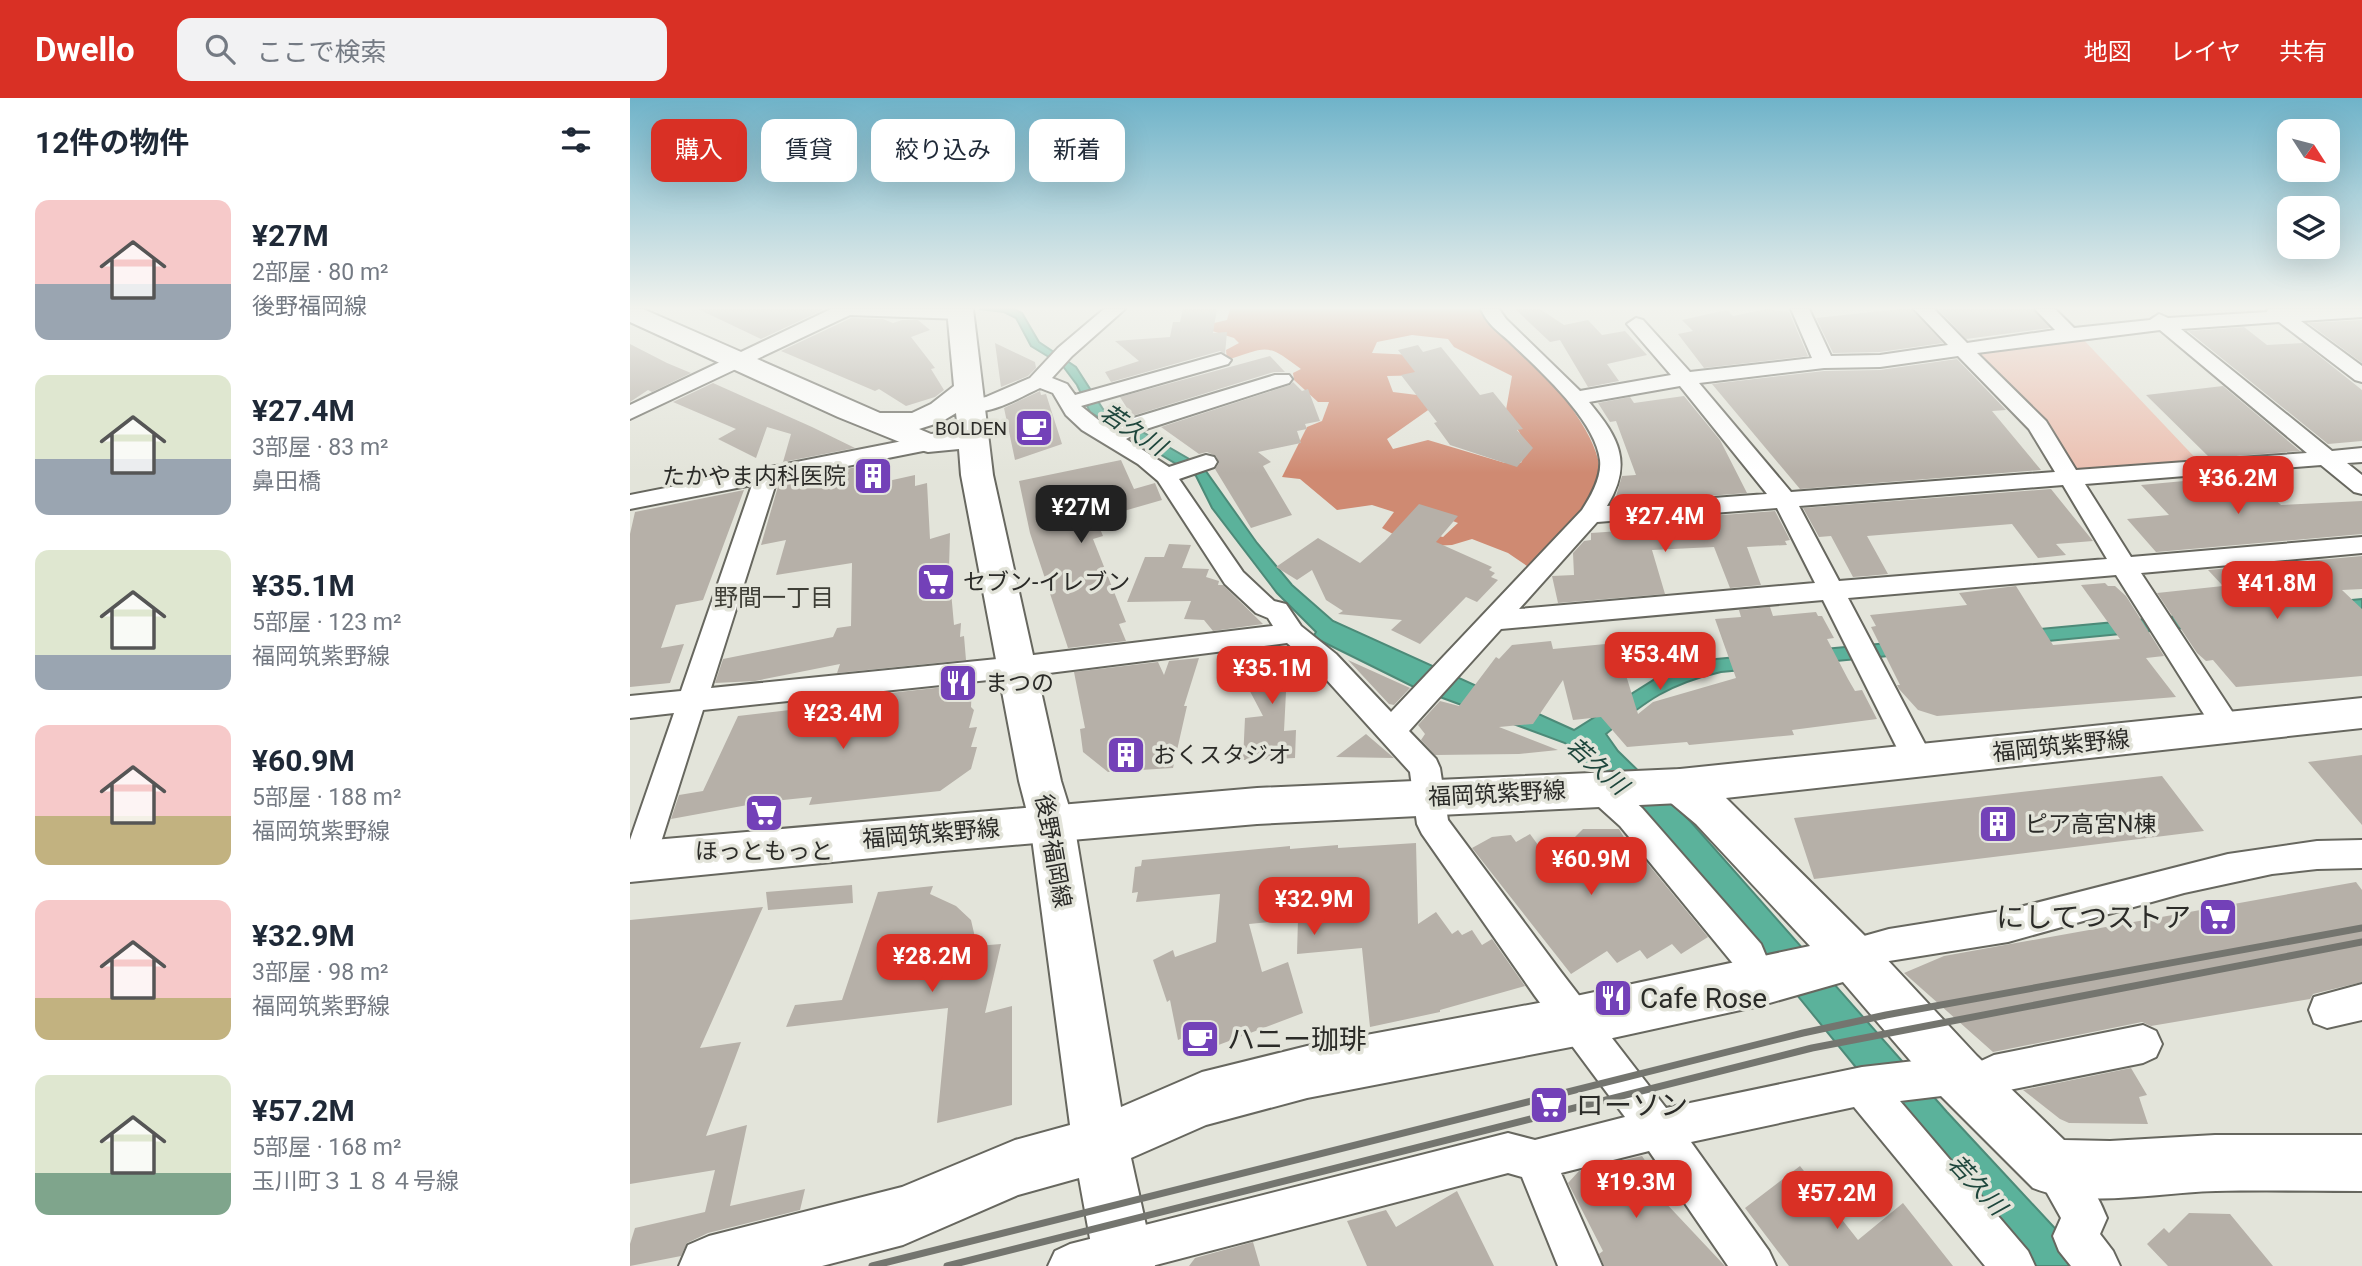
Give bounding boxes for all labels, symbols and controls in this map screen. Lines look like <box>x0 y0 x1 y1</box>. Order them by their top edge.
search box <box>177 18 667 81</box>
text: Dwello <box>35 30 135 69</box>
icon: search <box>201 30 239 68</box>
text: ここで検索 <box>257 37 387 67</box>
text: 地図 <box>2084 38 2132 66</box>
text: レイヤ <box>2170 38 2241 66</box>
text: 共有 <box>2279 38 2327 66</box>
chip: 購入 <box>651 119 747 182</box>
chip: 賃貸 <box>761 119 857 182</box>
chip: 絞り込み <box>871 119 1015 182</box>
chip: 新着 <box>1029 119 1125 182</box>
north arrow <box>2277 119 2340 182</box>
map controls <box>2277 119 2340 259</box>
icon: filters <box>557 121 595 159</box>
text: 12件の物件 <box>35 125 189 160</box>
button: layers <box>2277 196 2340 259</box>
text: ¥27M <box>252 218 329 253</box>
icon: home <box>91 228 175 312</box>
text: 2部屋 · 80 m² <box>252 259 389 286</box>
text: 後野福岡線 <box>252 293 367 320</box>
text: ¥27.4M <box>252 393 355 428</box>
water label: 若久川 <box>1095 399 1173 463</box>
icon: home <box>91 403 175 487</box>
cafe icon: BOLDEN <box>1013 407 1055 449</box>
place label: BOLDEN <box>935 417 1007 440</box>
text: 3部屋 · 83 m² <box>252 434 389 461</box>
building icon: たかやま内科医院 <box>852 455 894 497</box>
pin: ¥36.2M <box>2181 456 2295 516</box>
place label: たかやま内科医院 <box>662 463 846 490</box>
text: ¥36.2M <box>2199 465 2277 492</box>
text: 鼻田橋 <box>252 468 321 495</box>
pin: ¥27M <box>1040 486 1122 545</box>
text: ¥27M <box>1052 494 1110 521</box>
pin: ¥27.4M <box>1608 494 1722 554</box>
text: ¥27.4M <box>1626 503 1704 530</box>
supermarket icon: セブン-イレブン <box>915 561 957 603</box>
pin: ¥41.8M <box>2220 561 2334 621</box>
text: ¥35.1M <box>252 568 355 603</box>
place label: セブン-イレブン <box>963 569 1130 596</box>
text: ¥41.8M <box>2238 570 2316 597</box>
icon: home <box>91 578 175 662</box>
district label: 野間一丁目 <box>714 584 834 612</box>
text: 5部屋 · 123 m² <box>252 609 401 636</box>
pin: ¥53.4M <box>1603 632 1717 692</box>
text: ¥53.4M <box>1621 641 1699 668</box>
text: 福岡筑紫野線 <box>252 643 390 670</box>
pin: ¥35.1M <box>1215 646 1329 706</box>
text: ¥35.1M <box>1233 655 1311 682</box>
restaurant icon: まつの <box>937 662 979 704</box>
place label: まつの <box>985 670 1054 697</box>
pin: ¥23.4M <box>786 692 900 751</box>
text: ¥23.4M <box>804 700 882 727</box>
street label: 福岡筑紫野線 <box>1991 725 2131 767</box>
water label: 若久川 <box>1561 732 1636 802</box>
building icon: おくスタジオ <box>1105 734 1147 776</box>
place label: おくスタジオ <box>1153 742 1291 769</box>
text: ¥60.9M <box>252 743 355 778</box>
icon: home <box>91 753 175 837</box>
street label: 福岡筑紫野線 <box>1427 777 1567 811</box>
text: 5部屋 · 188 m² <box>252 784 401 811</box>
supermarket icon: ほっともっと <box>743 792 785 834</box>
street label: 後野福岡線 <box>1030 792 1076 910</box>
building icon: ピア高宮N棟 <box>1977 803 2019 845</box>
place label: ピア高宮N棟 <box>2025 811 2156 838</box>
street label: 福岡筑紫野線 <box>861 815 1001 853</box>
text: 福岡筑紫野線 <box>252 818 390 845</box>
place label: ほっともっと <box>695 838 833 865</box>
pin: ¥60.9M <box>1534 838 1648 897</box>
text: ¥60.9M <box>1552 846 1630 873</box>
pin: ¥32.9M <box>1257 878 1371 937</box>
text: ¥32.9M <box>1275 886 1353 913</box>
supermarket icon: にしてつストア <box>2197 896 2239 938</box>
place label: にしてつストア <box>1996 901 2191 934</box>
text: ¥32.9M <box>252 918 355 953</box>
icon: home <box>91 928 175 1012</box>
pin: ¥28.2M <box>875 934 989 994</box>
text: ¥28.2M <box>893 943 971 970</box>
text: 3部屋 · 98 m² <box>252 959 389 986</box>
restaurant icon: Cafe Rose <box>1592 977 1634 1019</box>
place label: Cafe Rose <box>1640 982 1767 1015</box>
text: 福岡筑紫野線 <box>252 993 390 1020</box>
cafe icon: ハニー珈琲 <box>1179 1018 1221 1060</box>
place label: ハニー珈琲 <box>1227 1023 1367 1056</box>
supermarket icon: ローソン <box>1528 1084 1570 1126</box>
place label: ローソン <box>1576 1089 1688 1122</box>
text: ¥57.2M <box>252 1093 355 1128</box>
icon: home <box>91 1103 175 1187</box>
text: 5部屋 · 168 m² <box>252 1134 401 1161</box>
water label: 若久川 <box>1942 1149 2014 1223</box>
pin: ¥19.3M <box>1579 1160 1693 1220</box>
text: 玉川町３１８４号線 <box>252 1168 459 1195</box>
text: ¥19.3M <box>1597 1169 1675 1196</box>
pin: ¥57.2M <box>1780 1172 1894 1231</box>
text: ¥57.2M <box>1798 1180 1876 1207</box>

